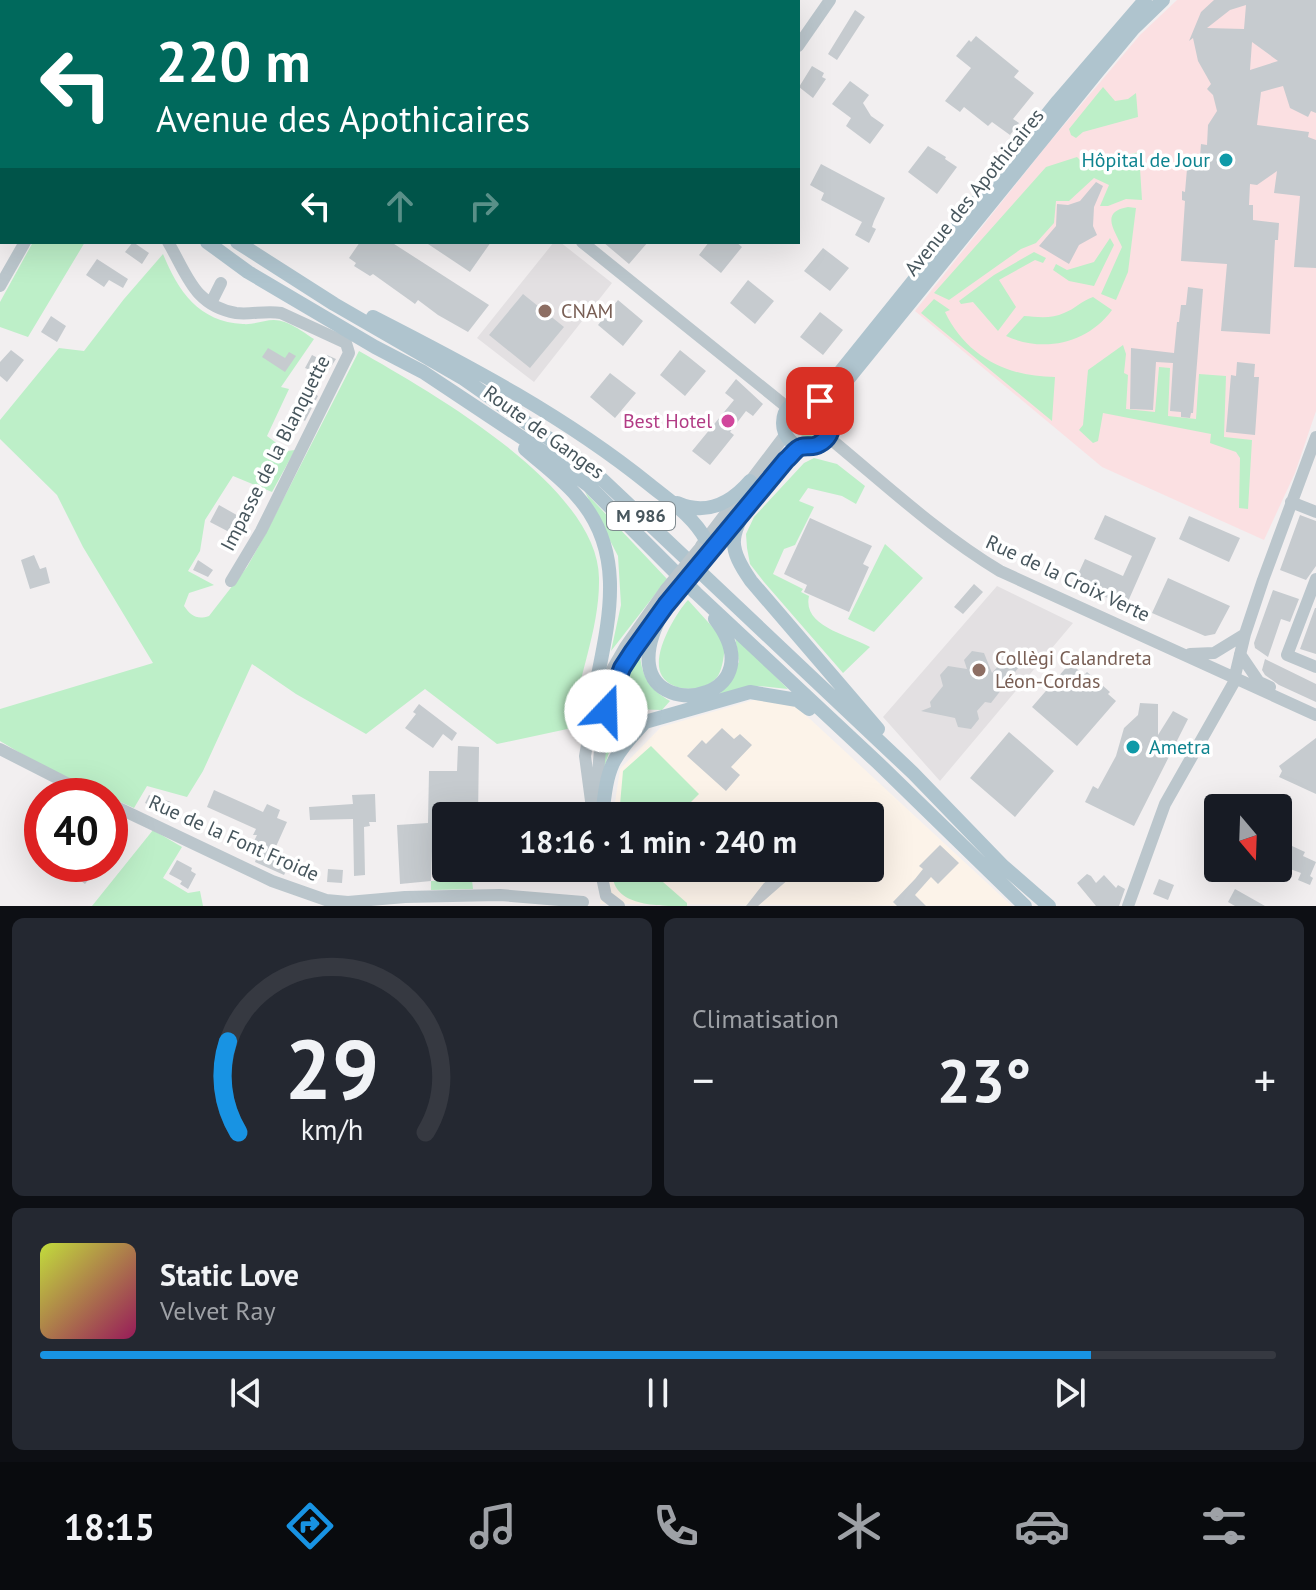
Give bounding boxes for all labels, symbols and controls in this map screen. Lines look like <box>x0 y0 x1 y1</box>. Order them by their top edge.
text: 220 m <box>156 25 311 97</box>
icon: left <box>24 32 128 136</box>
text: Avenue des Apothicaires <box>156 95 530 142</box>
street label: Avenue des Apothicaires <box>898 103 1050 281</box>
place label: Hôpital de Jour <box>1081 147 1210 173</box>
marker: Hôpital de Jour <box>1217 151 1235 169</box>
icon: left <box>294 184 338 228</box>
icon: ahead <box>378 184 422 228</box>
icon: right <box>462 184 506 228</box>
place label: CNAM <box>561 298 613 324</box>
marker: CNAM <box>536 302 554 320</box>
street label: Impasse de la Blanquette <box>214 351 336 555</box>
pin <box>786 367 854 435</box>
street label: Route de Ganges <box>478 379 610 485</box>
icon: arrive <box>798 379 842 423</box>
place label: Best Hotel <box>623 408 712 434</box>
marker: Best Hotel <box>719 412 737 430</box>
road number: M 986 <box>607 502 675 530</box>
street label: Rue de la Croix Verte <box>982 529 1154 627</box>
place label: Collègi Calandreta Léon-Cordas <box>995 645 1152 694</box>
marker: Collègi Calandreta Léon-Cordas <box>970 661 988 679</box>
position arrow <box>564 669 648 753</box>
place label: Ametra <box>1149 734 1211 760</box>
marker: Ametra <box>1124 738 1142 756</box>
speed limit sign: 40 <box>24 778 128 882</box>
street label: Rue de la Font Froide <box>145 789 323 887</box>
north arrow <box>1204 794 1292 882</box>
map controls <box>1204 794 1292 882</box>
text: 18:16 · 1 min · 240 m <box>519 822 797 861</box>
text: Climatisation <box>692 1002 839 1035</box>
text: 29 <box>285 1014 379 1122</box>
text: 23° <box>937 1041 1031 1119</box>
text: − <box>692 1051 714 1108</box>
text: + <box>1254 1051 1276 1108</box>
text: km/h <box>301 1111 363 1148</box>
text: Static Love <box>160 1255 299 1294</box>
text: Velvet Ray <box>160 1294 276 1327</box>
icon: previous <box>224 1371 268 1415</box>
icon: pause <box>636 1371 680 1415</box>
icon: next <box>1048 1371 1092 1415</box>
icon: directions <box>282 1498 338 1554</box>
icon: music <box>465 1498 521 1554</box>
icon: phone <box>648 1498 704 1554</box>
icon: climate <box>831 1498 887 1554</box>
icon: car <box>1014 1498 1070 1554</box>
icon: filters <box>1196 1498 1252 1554</box>
text: 18:15 <box>63 1503 155 1550</box>

